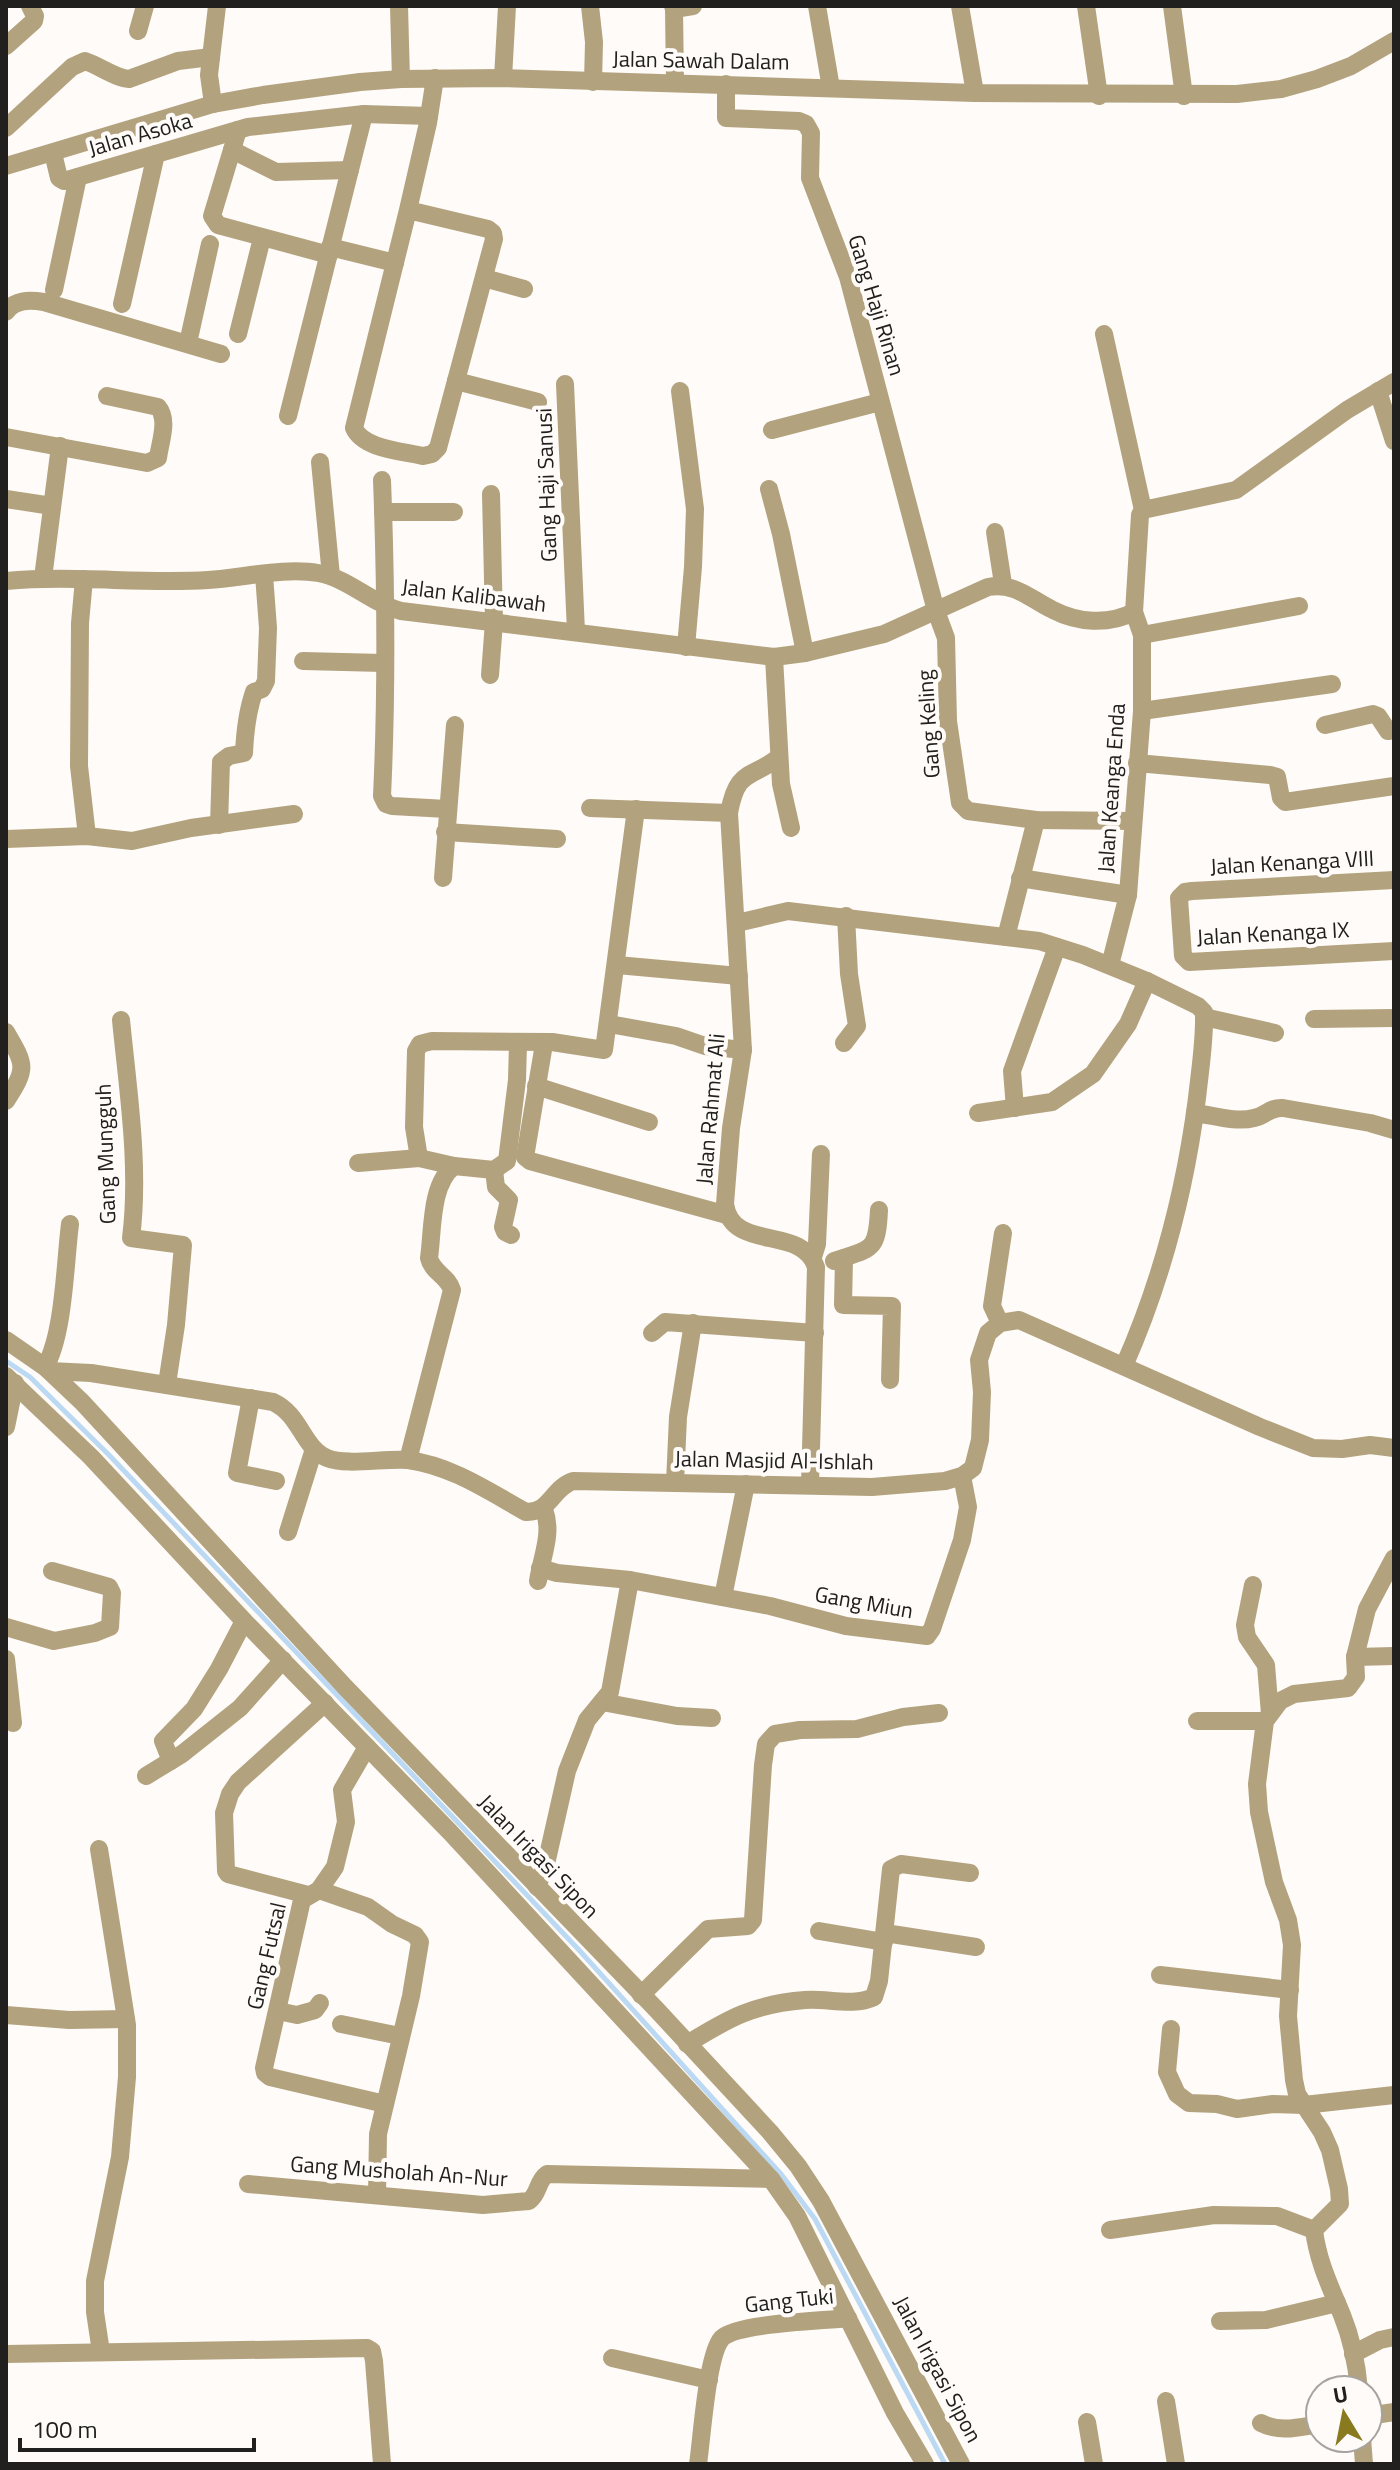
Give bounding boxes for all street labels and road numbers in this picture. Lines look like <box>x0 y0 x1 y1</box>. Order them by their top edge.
street label: Jalan Sawah Dalam <box>612 41 790 79</box>
street label: Jalan Asoka <box>84 103 196 165</box>
street label: Gang Haji Rinan <box>839 230 915 380</box>
street label: Gang Haji Sanusi <box>526 407 566 563</box>
street label: Jalan Kalibawah <box>400 569 548 621</box>
street label: Gang Keling <box>907 669 949 779</box>
street label: Jalan Keanga Enda <box>1088 702 1134 874</box>
street label: Jalan Kenanga VIII <box>1209 841 1375 883</box>
street label: Jalan Kenanga IX <box>1196 912 1350 954</box>
street label: Jalan Rahmat Ali <box>686 1032 734 1186</box>
street label: Gang Mungguh <box>86 1083 124 1225</box>
street label: Jalan Masjid Al-Ishlah <box>674 1441 874 1479</box>
street label: Gang Miun <box>812 1577 916 1627</box>
street label: Jalan Irigasi Sipon <box>471 1786 607 1926</box>
street label: Gang Futsal <box>237 1899 295 2013</box>
street label: Gang Musholah An-Nur <box>289 2146 509 2196</box>
street label: Gang Tuki <box>743 2278 835 2322</box>
street label: Jalan Irigasi Sipon <box>885 2290 991 2448</box>

